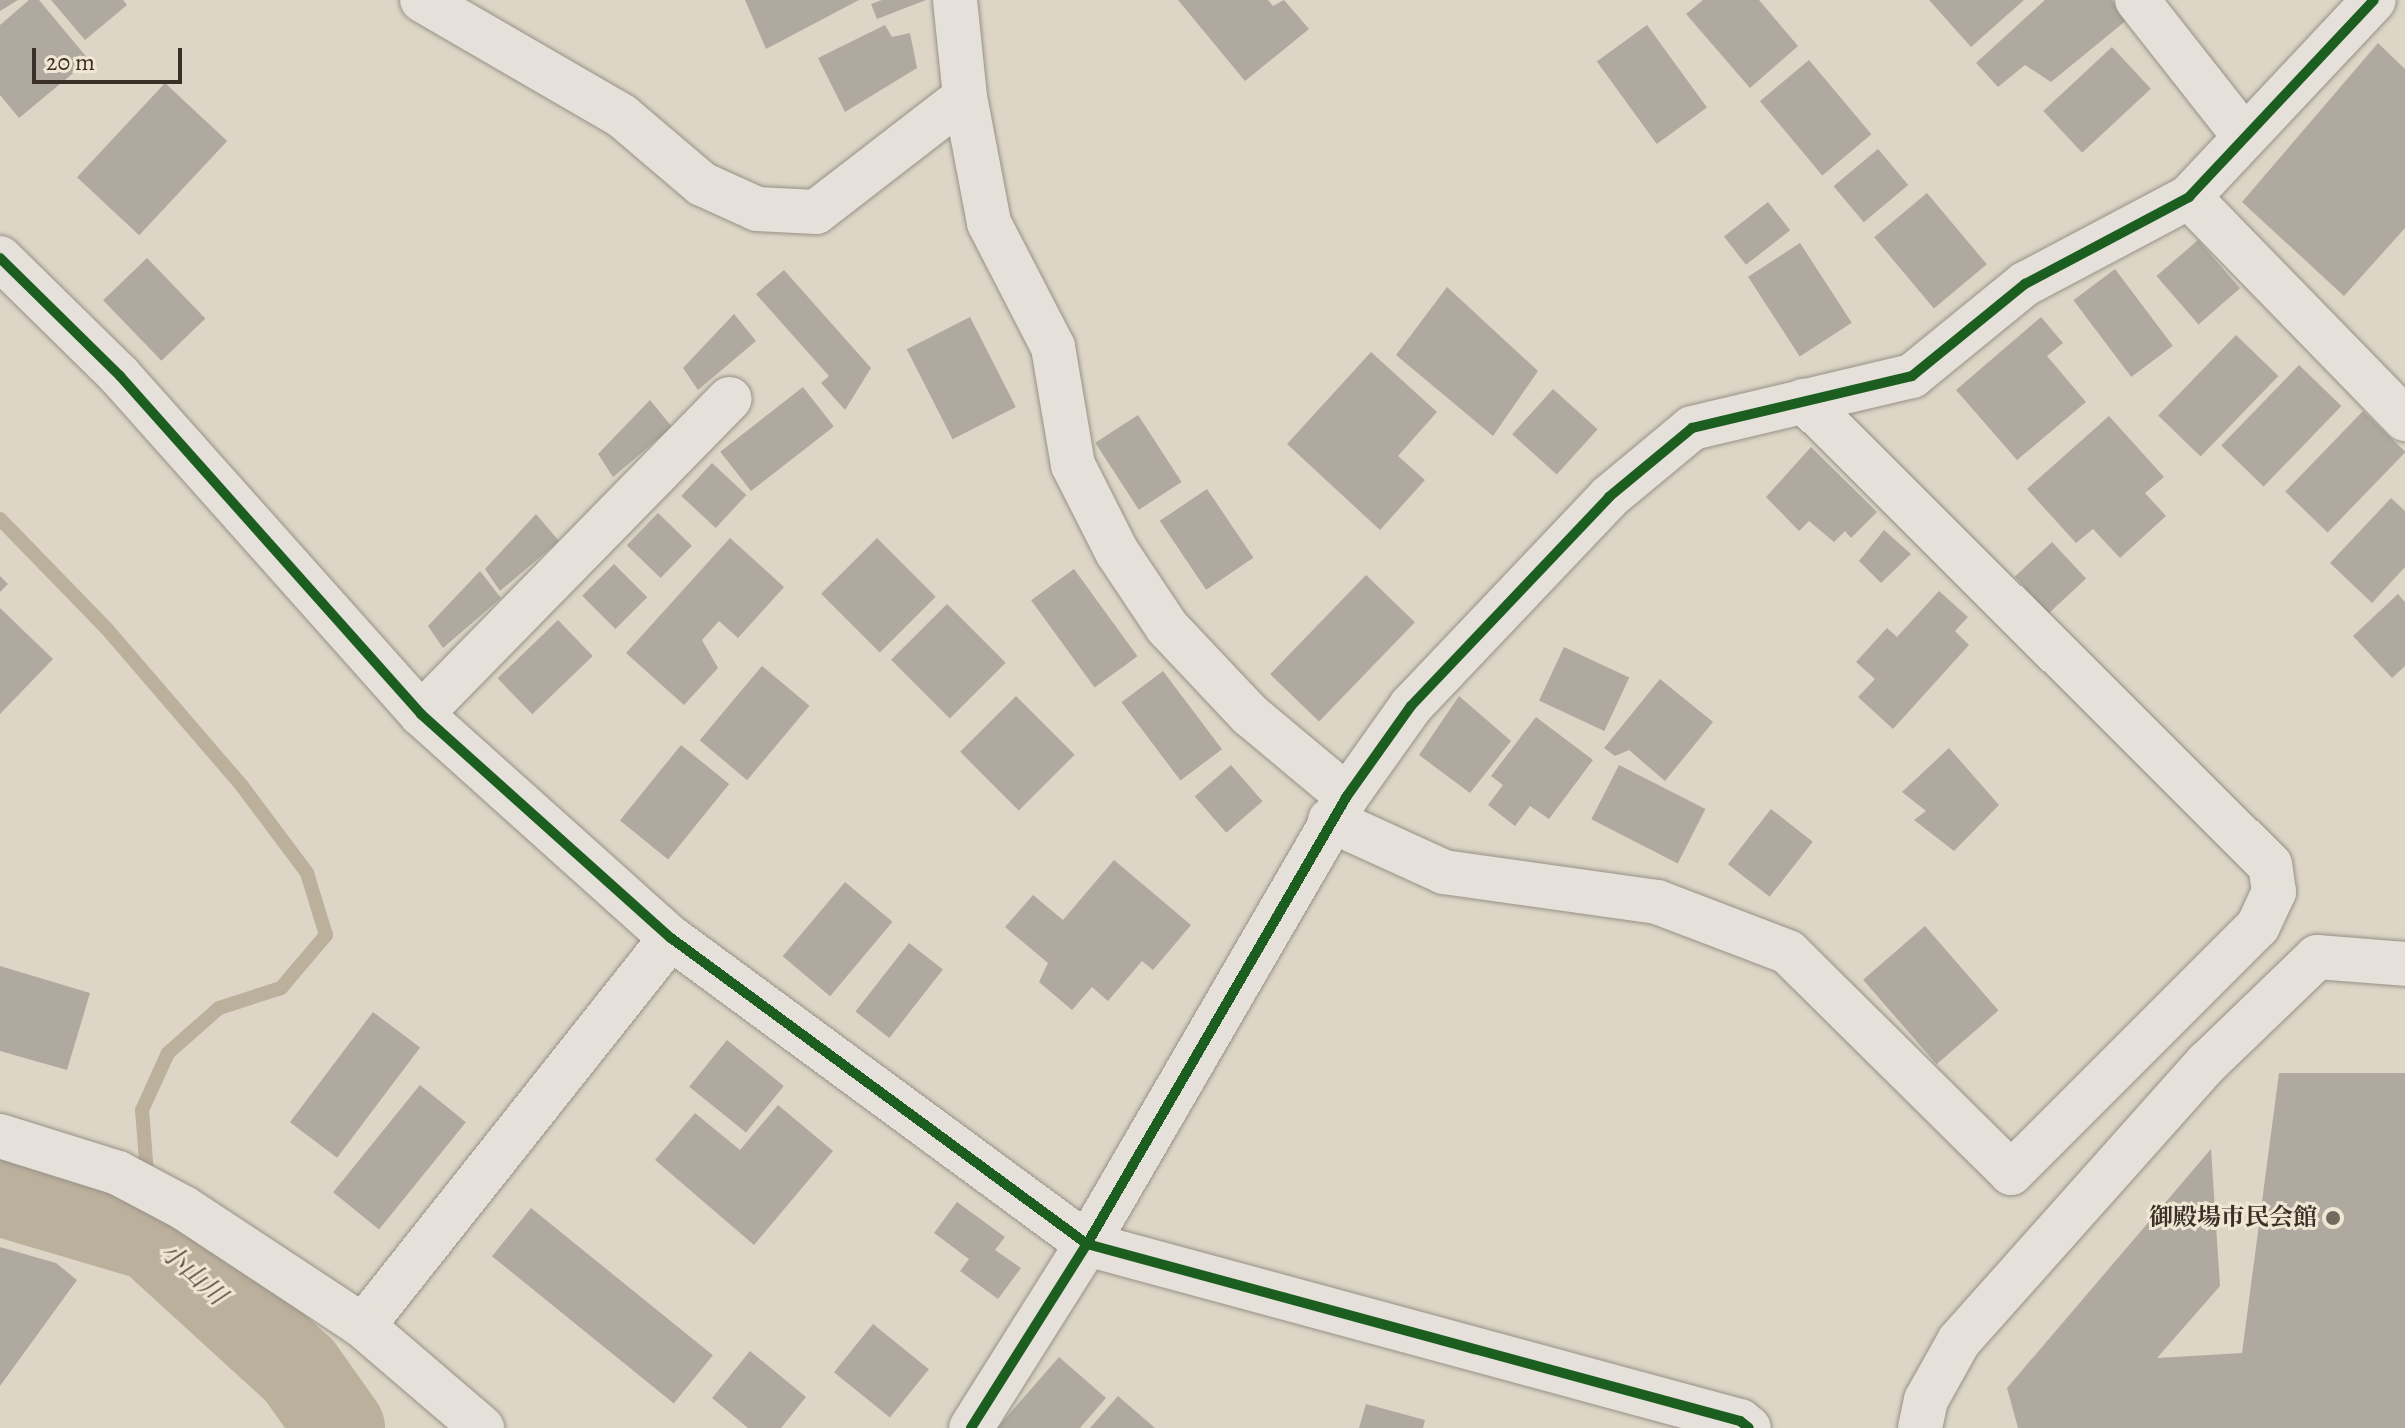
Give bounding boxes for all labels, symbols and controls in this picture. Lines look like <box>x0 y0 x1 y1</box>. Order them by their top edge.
scale bar <box>36 32 186 82</box>
text: 20 m <box>46 46 95 78</box>
place label: 御殿場市民会館 <box>2149 1204 2317 1232</box>
marker: 御殿場市民会館 <box>2324 1209 2342 1227</box>
water label: 小山川 <box>154 1236 232 1312</box>

